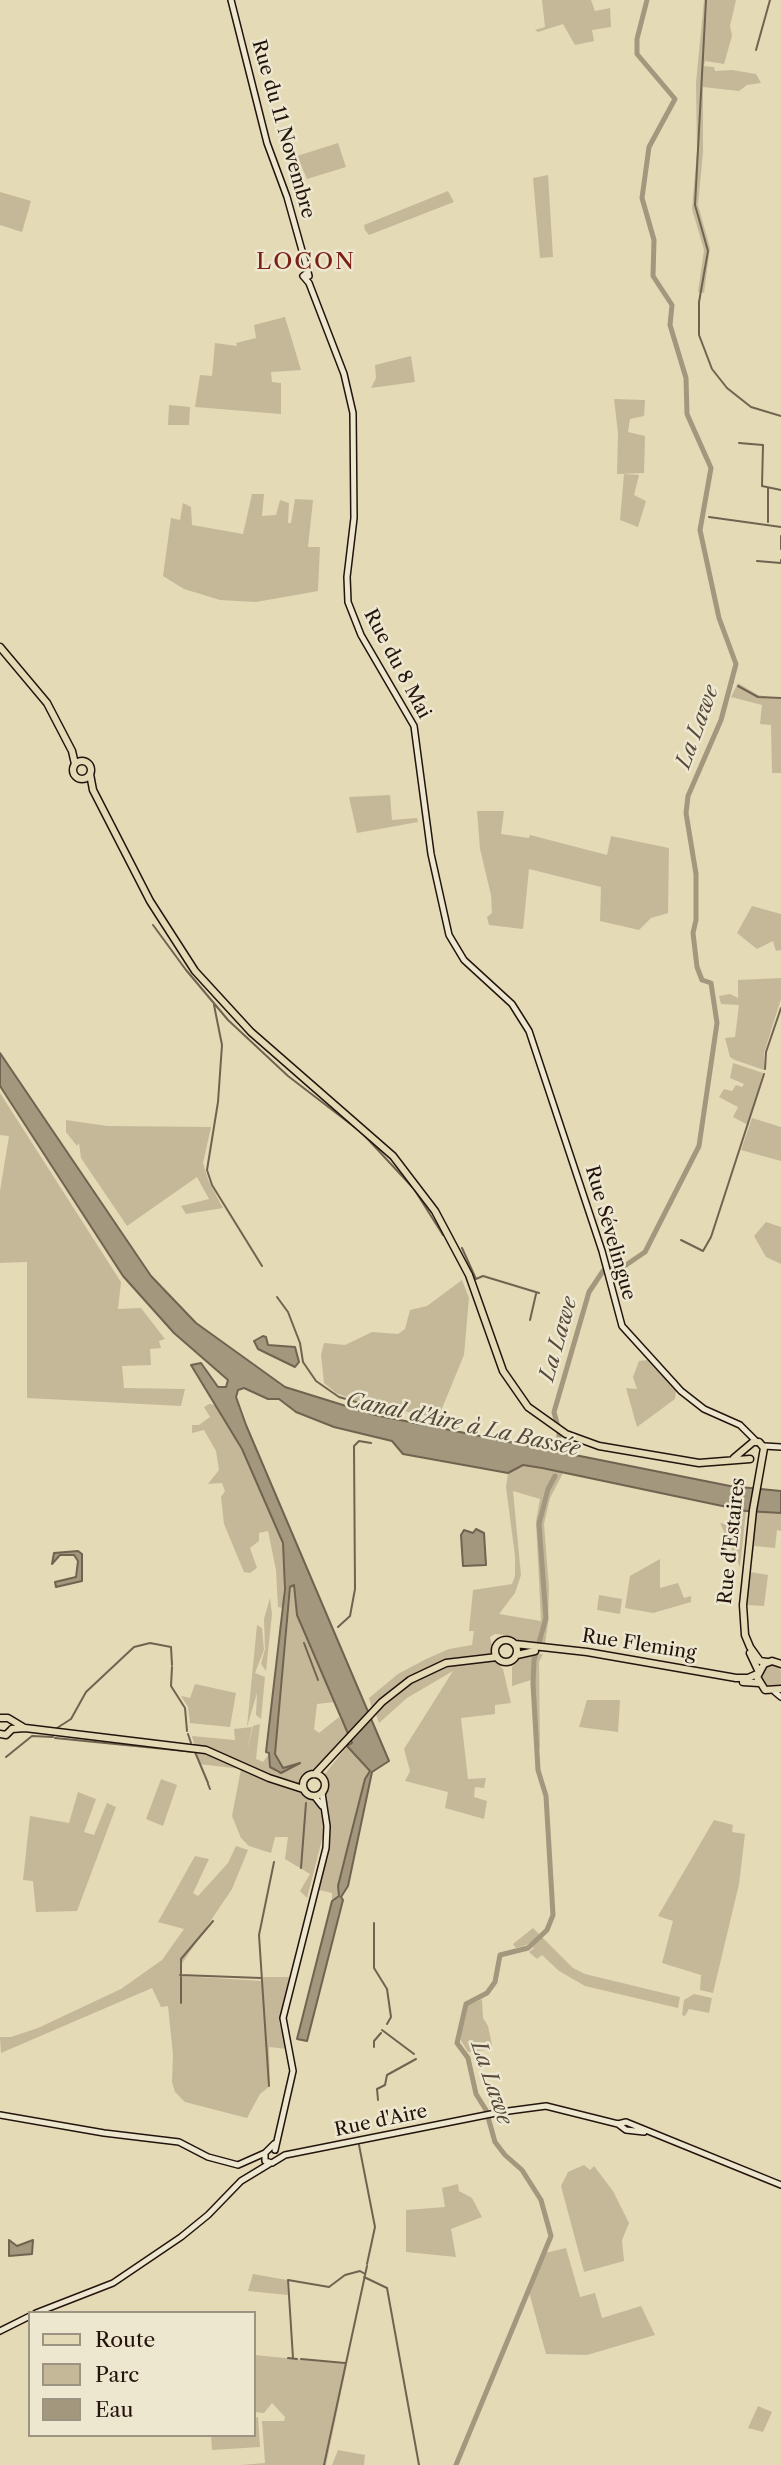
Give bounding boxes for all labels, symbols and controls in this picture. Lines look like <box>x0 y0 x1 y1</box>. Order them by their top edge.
street label: Rue du 11 Novembre <box>247 37 319 221</box>
district label: LOCON <box>257 248 355 276</box>
street label: Rue du 8 Mai <box>359 605 435 723</box>
water label: La Lawe <box>671 682 725 772</box>
street label: Rue Sévelingue <box>580 1163 640 1303</box>
water label: La Lawe <box>535 1294 583 1384</box>
water label: Canal d'Aire à La Bassée <box>344 1388 582 1462</box>
street label: Rue d'Estaires <box>714 1476 750 1606</box>
street label: Rue Fleming <box>580 1625 698 1665</box>
water label: La Lawe <box>465 2038 517 2128</box>
street label: Rue d'Aire <box>333 2100 429 2142</box>
legend <box>28 2311 256 2437</box>
text: Route <box>95 2327 155 2352</box>
text: Parc <box>95 2362 139 2387</box>
text: Eau <box>95 2397 134 2422</box>

